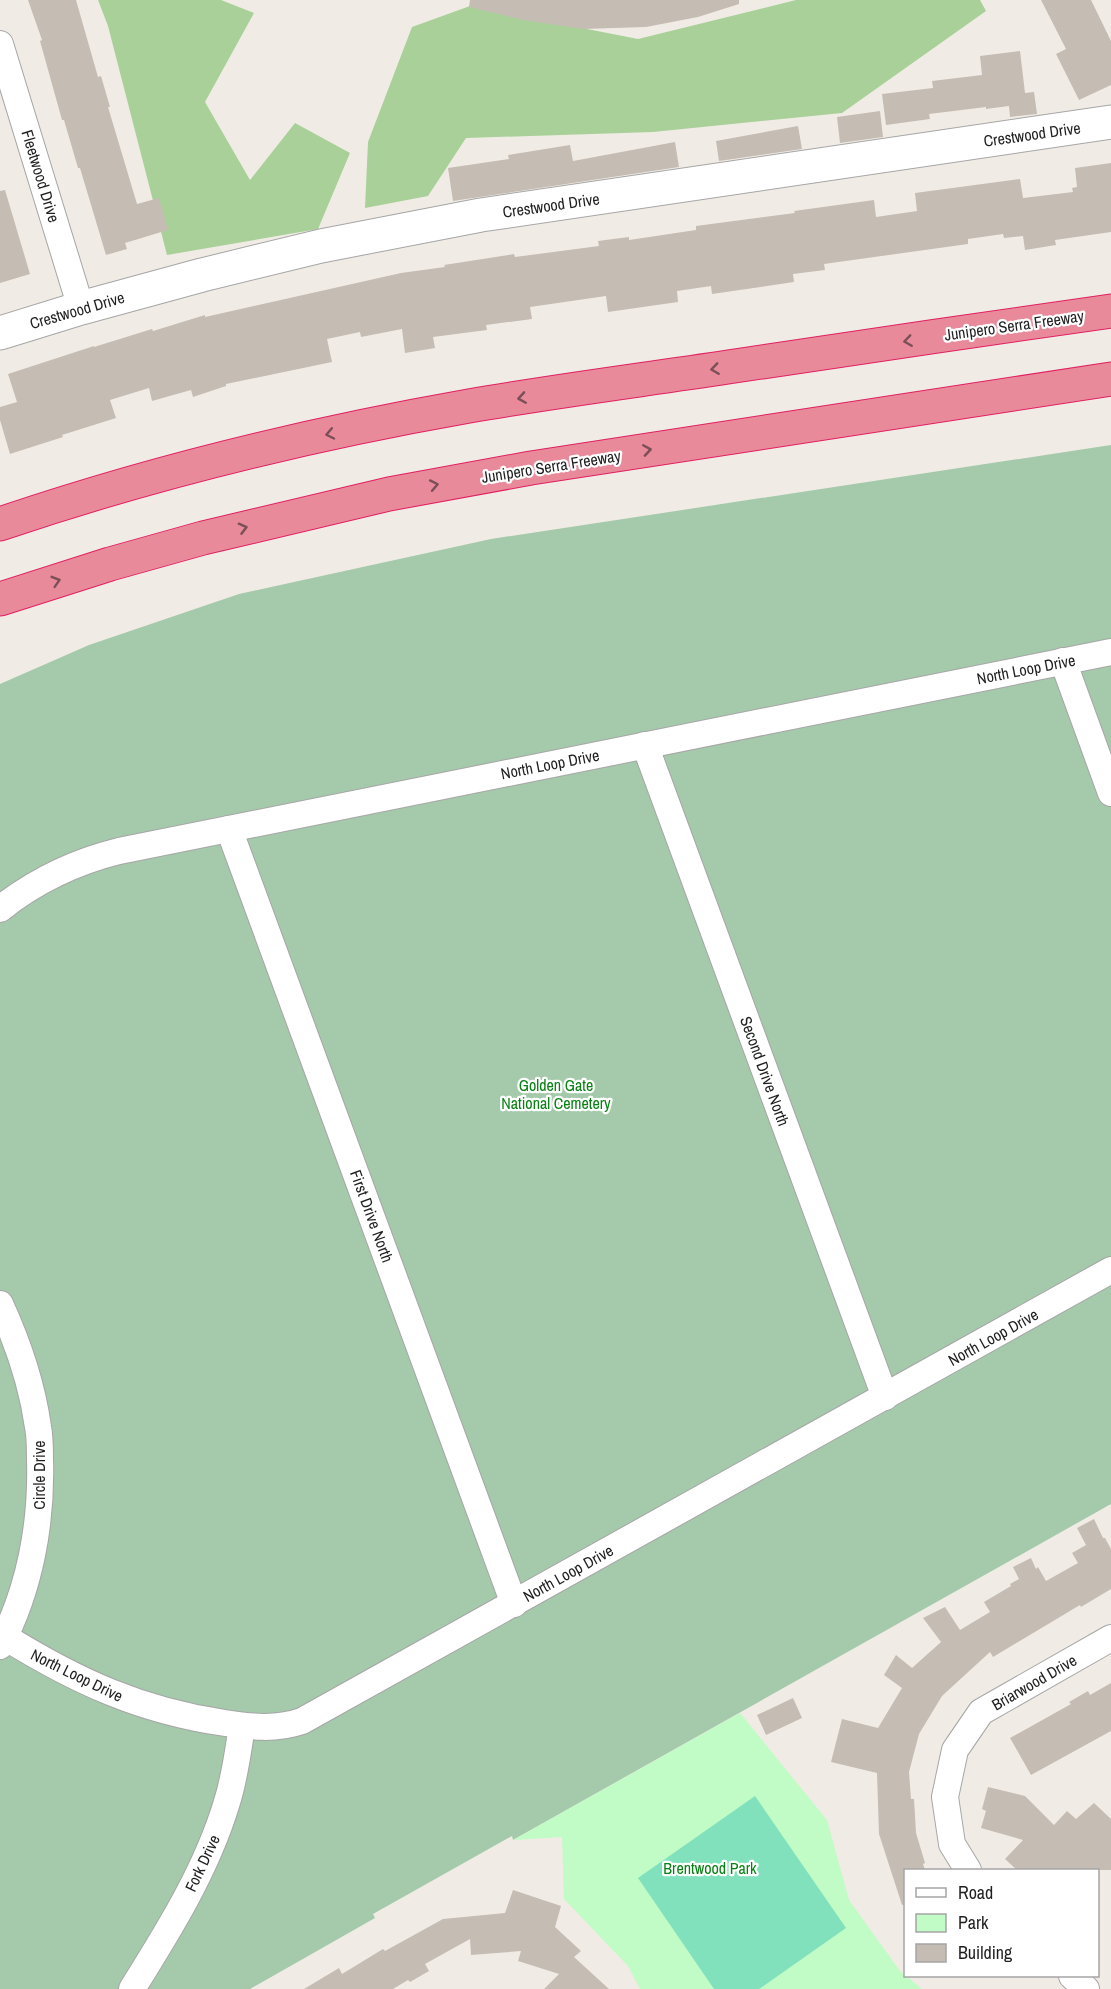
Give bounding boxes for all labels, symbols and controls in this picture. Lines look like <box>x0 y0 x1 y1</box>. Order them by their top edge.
street label: Crestwood Drive <box>982 116 1082 152</box>
street label: Fleetwood Drive <box>17 127 65 225</box>
street label: Crestwood Drive <box>501 187 601 223</box>
street label: Crestwood Drive <box>27 286 127 334</box>
street label: Junipero Serra Freeway <box>943 304 1086 346</box>
one-way arrow <box>903 334 912 346</box>
one-way arrow <box>710 362 719 374</box>
one-way arrow <box>517 391 527 403</box>
one-way arrow <box>326 427 336 440</box>
street label: Junipero Serra Freeway <box>480 444 623 488</box>
one-way arrow <box>642 445 651 457</box>
one-way arrow <box>428 479 438 492</box>
one-way arrow <box>238 522 248 535</box>
one-way arrow <box>50 576 61 588</box>
street label: North Loop Drive <box>975 649 1077 689</box>
street label: North Loop Drive <box>499 744 601 784</box>
street label: Second Drive North <box>735 1013 795 1129</box>
park label: Golden Gate National Cemetery <box>501 1074 611 1114</box>
street label: First Drive North <box>345 1167 399 1265</box>
street label: North Loop Drive <box>944 1303 1042 1371</box>
street label: Circle Drive <box>28 1440 50 1510</box>
street label: North Loop Drive <box>519 1539 617 1607</box>
street label: North Loop Drive <box>27 1643 127 1707</box>
street label: Briarwood Drive <box>987 1649 1081 1715</box>
street label: Fork Drive <box>179 1831 225 1895</box>
park label: Brentwood Park <box>663 1857 757 1879</box>
legend <box>904 1869 1099 1977</box>
text: Road <box>958 1880 993 1905</box>
text: Park <box>958 1910 989 1935</box>
text: Building <box>958 1940 1013 1965</box>

